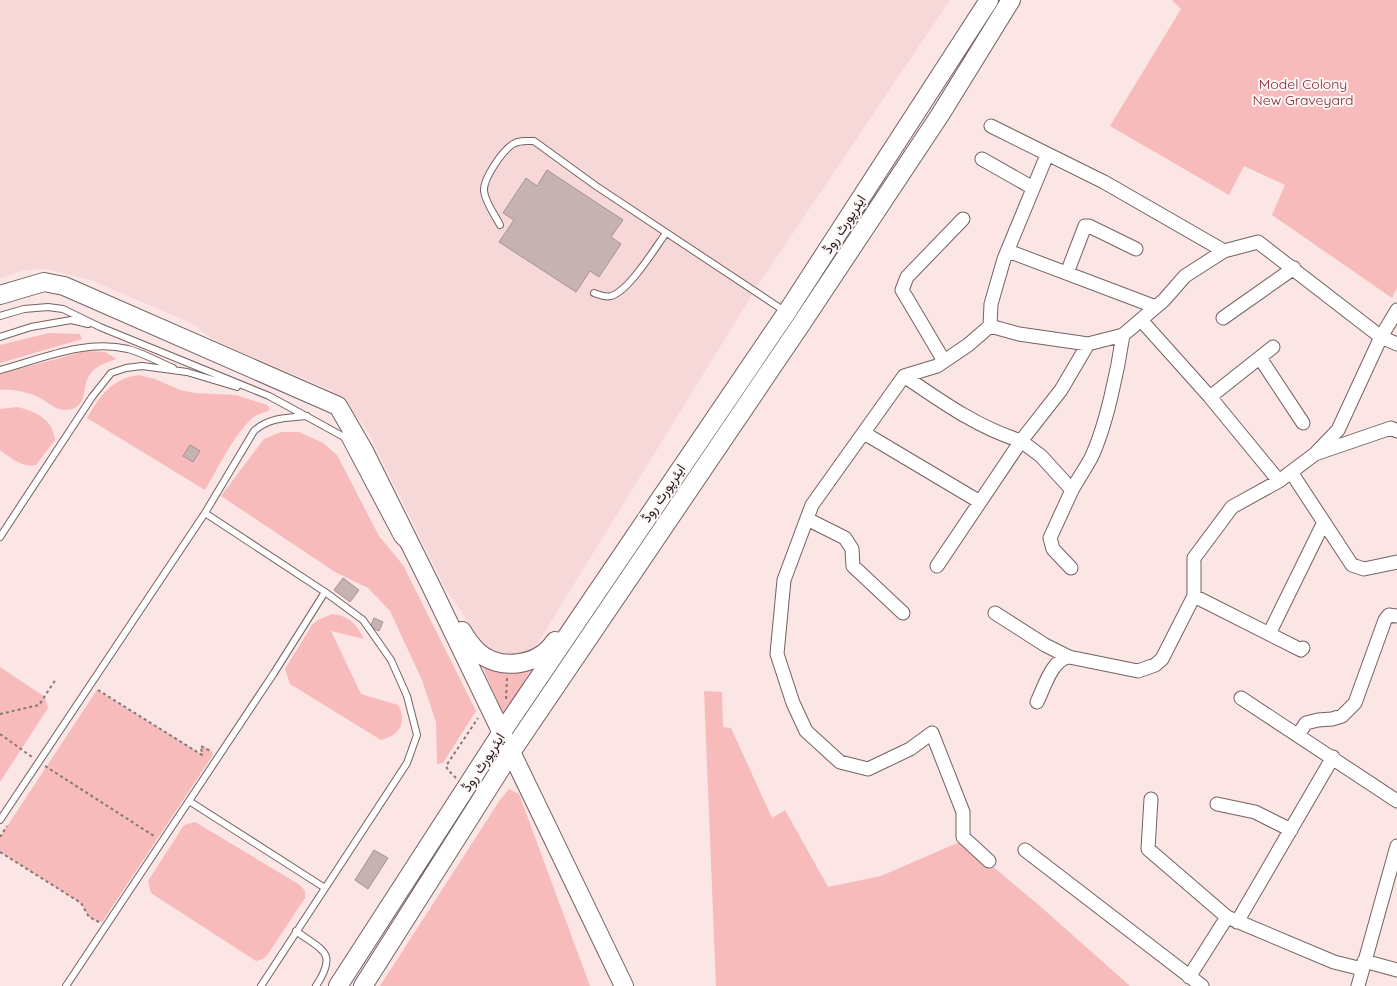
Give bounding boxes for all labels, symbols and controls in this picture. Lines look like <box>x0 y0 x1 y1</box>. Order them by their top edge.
park label: Model Colony New Graveyard <box>1253 75 1353 109</box>
street label: ایئرپورٹ روڈ <box>818 191 871 257</box>
street label: ایئرپورٹ روڈ <box>637 460 690 526</box>
street label: ایئرپورٹ روڈ <box>457 729 510 795</box>

